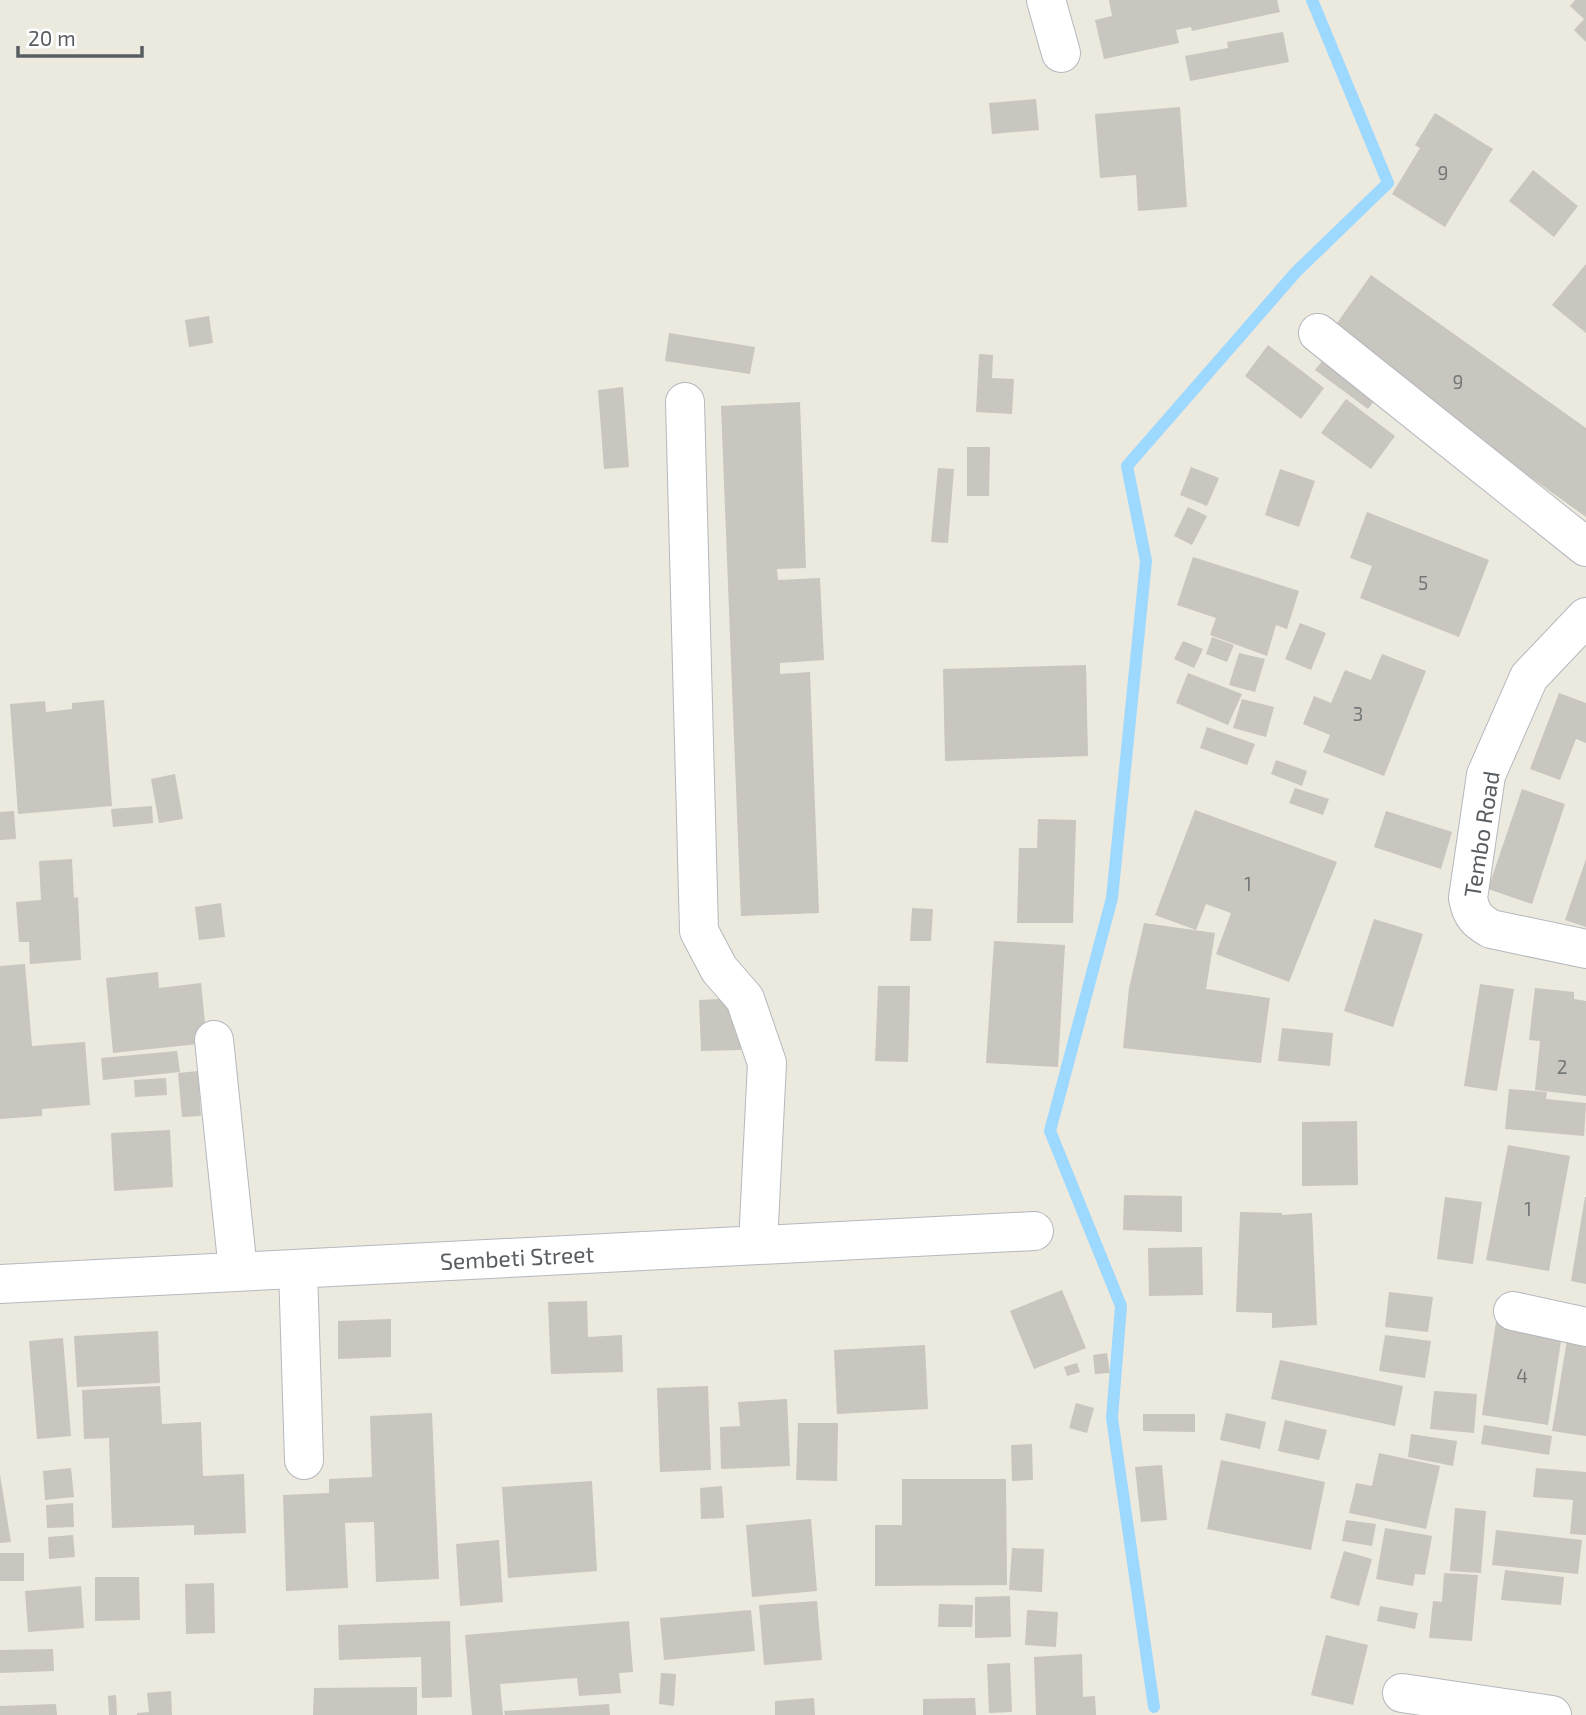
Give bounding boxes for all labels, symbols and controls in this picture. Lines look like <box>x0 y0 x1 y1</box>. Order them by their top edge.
scale bar <box>18 14 142 58</box>
text: 20 m <box>28 25 76 50</box>
house number: 9 <box>1438 161 1448 184</box>
house number: 9 <box>1453 370 1463 393</box>
house number: 5 <box>1418 571 1428 594</box>
house number: 3 <box>1353 702 1363 725</box>
street label: Tembo Road <box>1457 769 1505 899</box>
house number: 1 <box>1244 872 1252 895</box>
house number: 2 <box>1557 1055 1567 1078</box>
house number: 1 <box>1524 1197 1532 1220</box>
street label: Sembeti Street <box>439 1239 595 1275</box>
house number: 4 <box>1516 1364 1528 1387</box>

